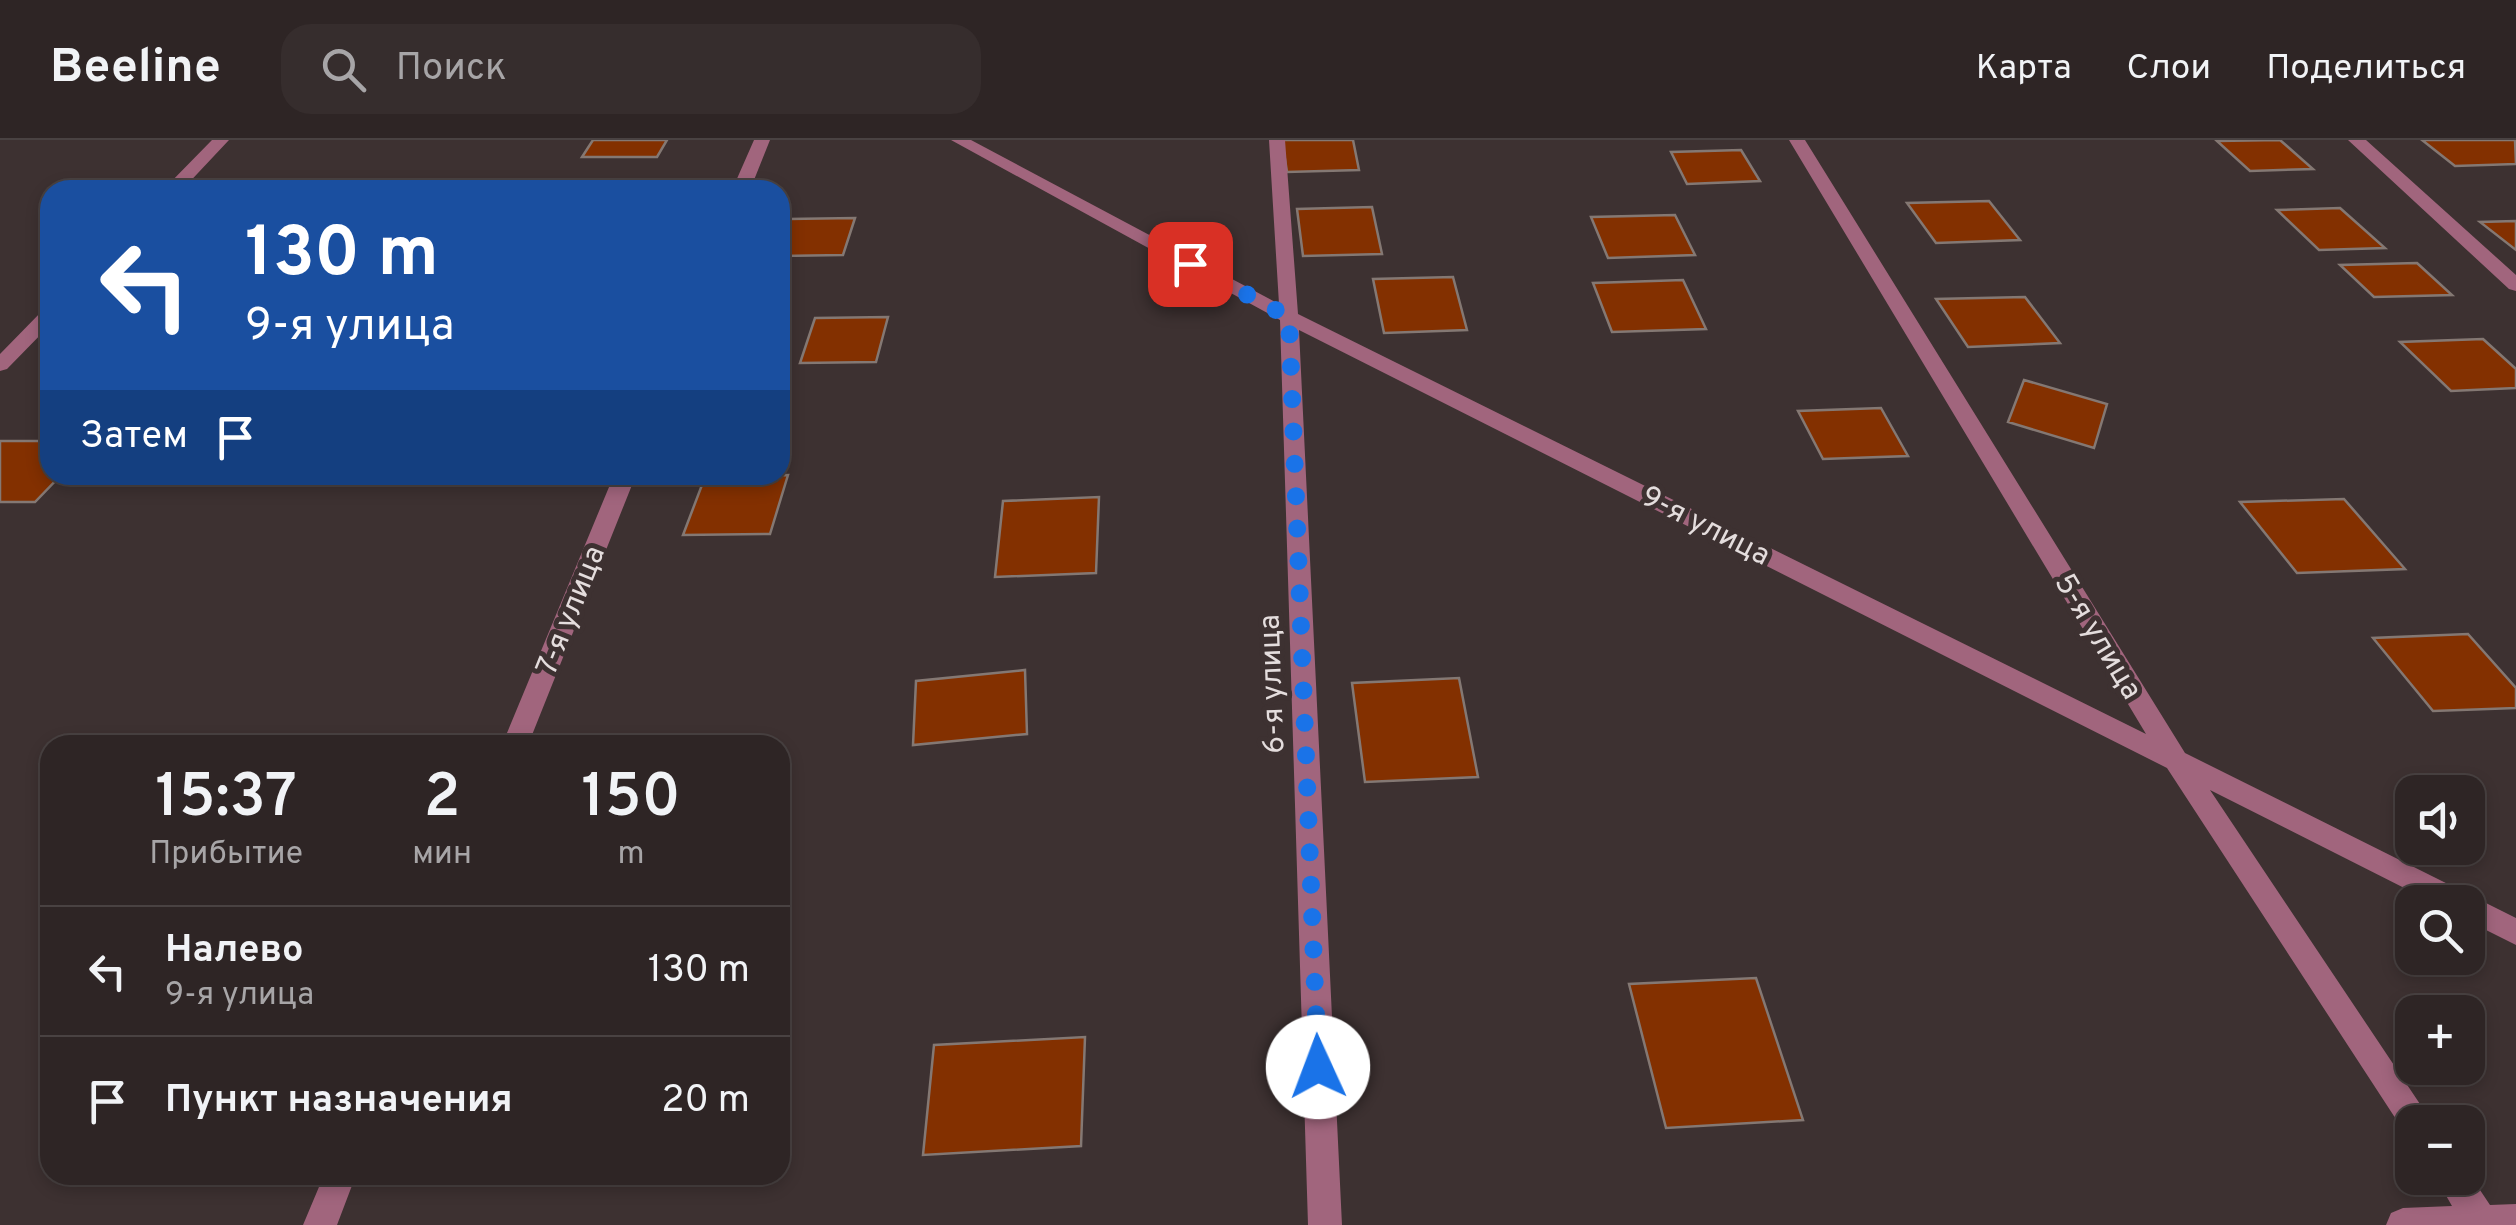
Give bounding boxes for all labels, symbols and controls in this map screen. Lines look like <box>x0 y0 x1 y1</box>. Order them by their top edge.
search box <box>281 24 981 114</box>
text: Beeline <box>50 39 221 99</box>
icon: search <box>316 42 371 97</box>
text: Поиск <box>396 45 507 94</box>
text: Карта <box>1976 47 2072 91</box>
text: Слои <box>2127 47 2211 91</box>
text: Поделиться <box>2266 47 2466 91</box>
text: 130 m <box>245 212 439 301</box>
icon: left <box>80 220 210 350</box>
pin <box>1148 222 1233 307</box>
icon: arrive <box>1163 237 1218 292</box>
text: 9-я улица <box>245 299 455 356</box>
icon: arrive <box>208 410 263 465</box>
text: Затем <box>80 413 188 462</box>
street label: 9-я улица <box>1634 479 1775 575</box>
street label: 7-я улица <box>530 541 615 681</box>
street label: 5-я улица <box>2045 568 2149 707</box>
street label: 6-я улица <box>1253 613 1294 754</box>
text: 15:37 <box>155 762 297 838</box>
text: 2 <box>424 762 460 838</box>
text: 150 <box>581 762 681 838</box>
map controls <box>2395 775 2485 1195</box>
button: sound <box>2395 775 2485 865</box>
text: Прибытие <box>149 835 303 875</box>
text: мин <box>412 835 472 875</box>
text: m <box>617 835 645 875</box>
button: search <box>2395 885 2485 975</box>
text: Налево <box>165 927 304 976</box>
icon: left <box>80 944 135 999</box>
text: 130 m <box>648 947 750 996</box>
text: 9-я улица <box>165 976 314 1016</box>
button: + <box>2395 995 2485 1085</box>
position arrow <box>1266 1015 1370 1119</box>
icon: arrive <box>80 1074 135 1129</box>
text: Пункт назначения <box>165 1077 513 1126</box>
text: 20 m <box>661 1077 750 1126</box>
button: − <box>2395 1105 2485 1195</box>

